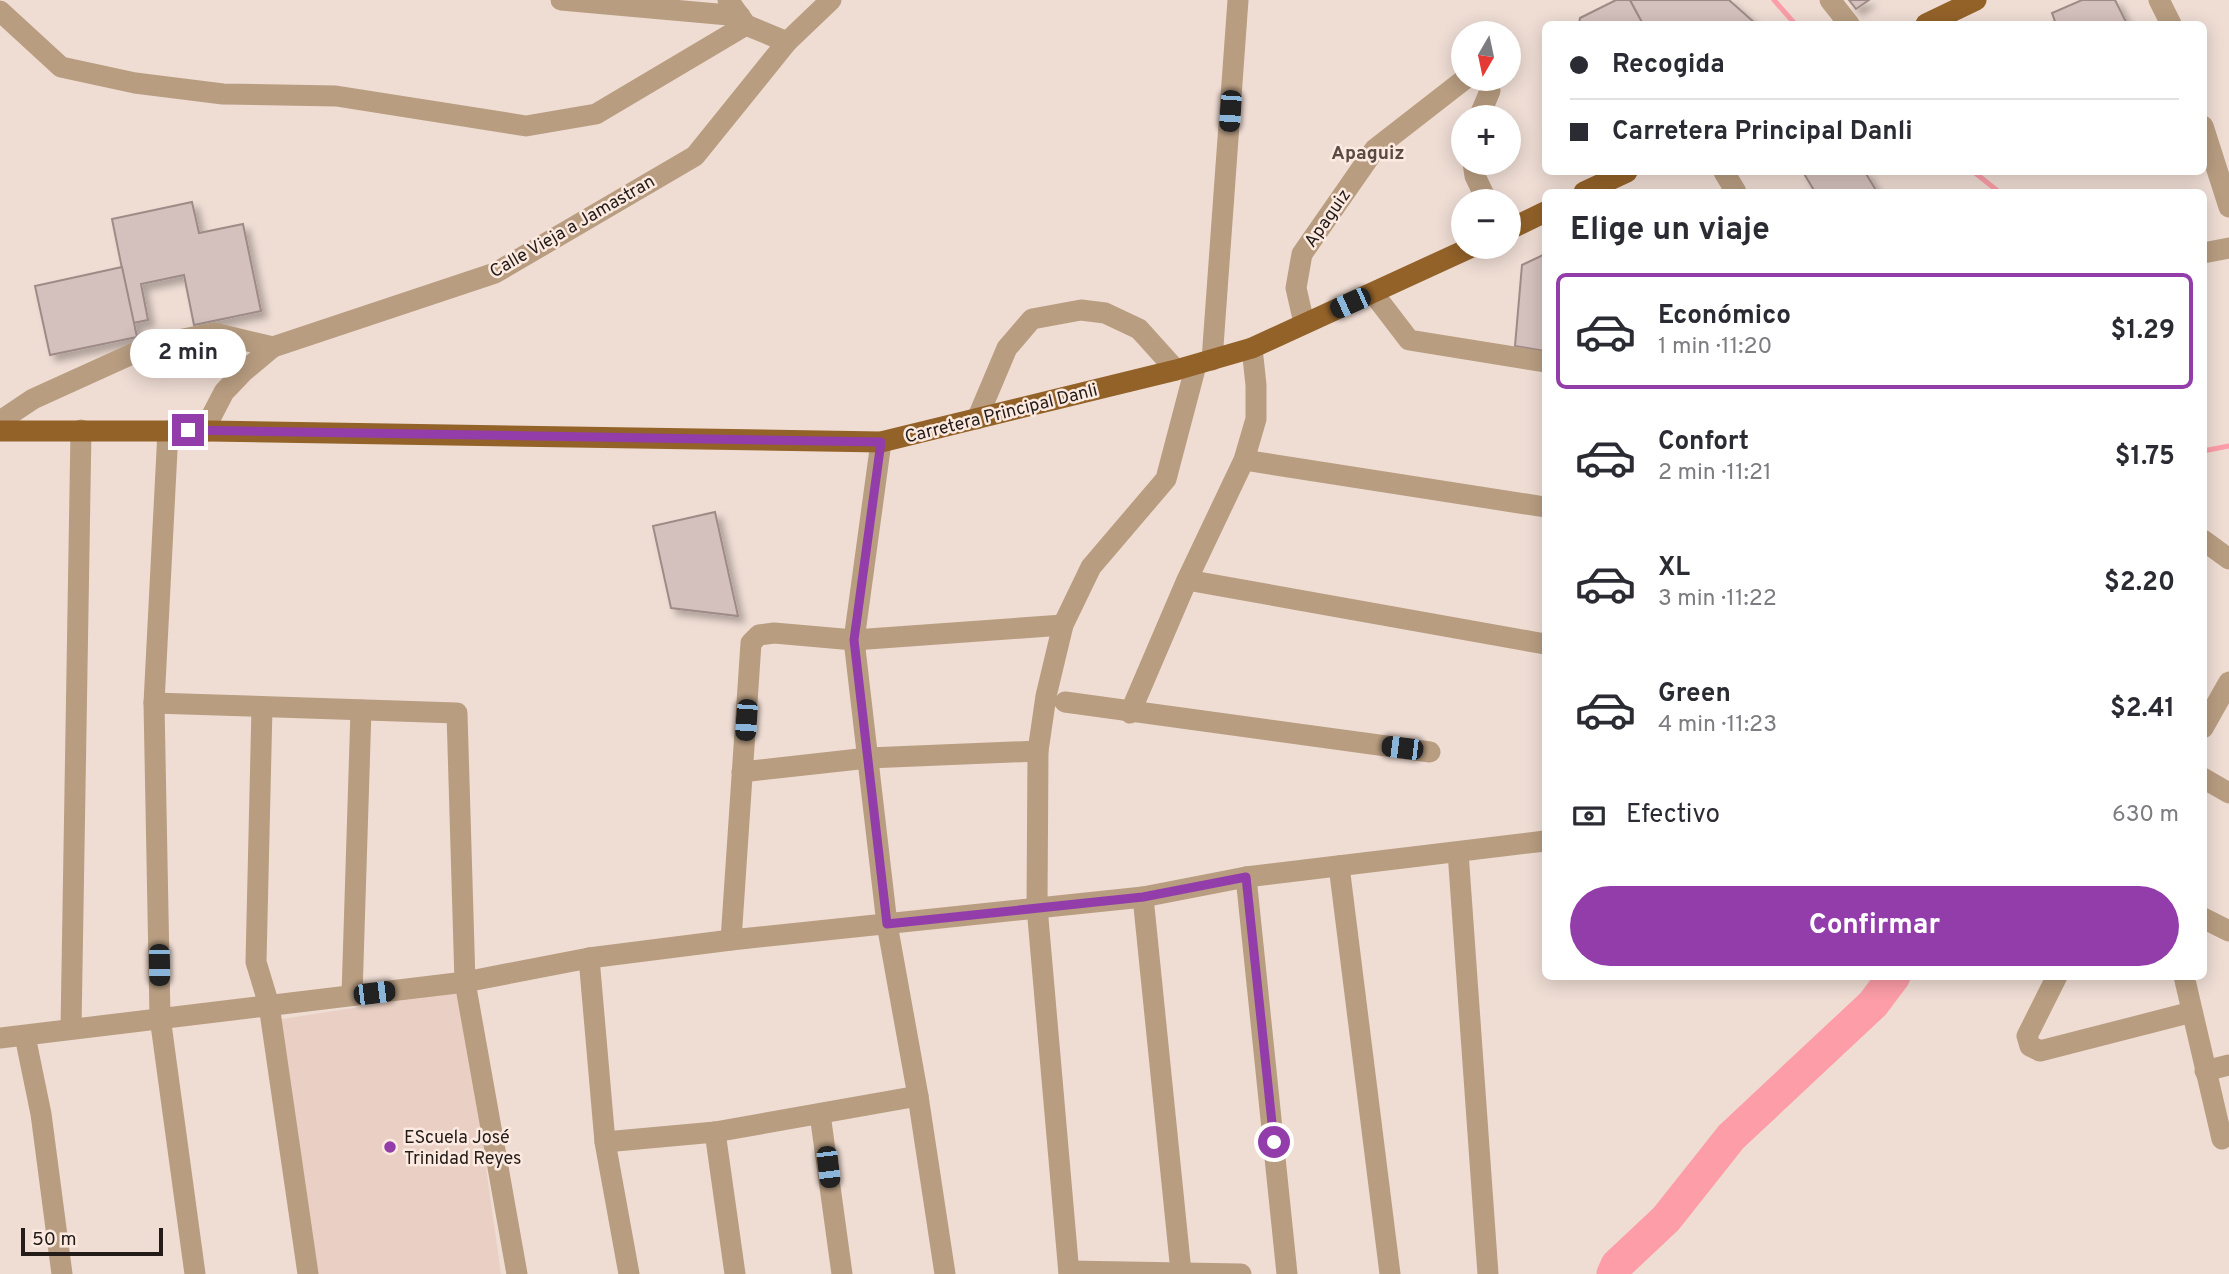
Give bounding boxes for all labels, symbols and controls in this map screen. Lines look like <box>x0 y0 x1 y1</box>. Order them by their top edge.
north arrow <box>1451 21 1521 91</box>
map controls <box>1451 21 1521 259</box>
text: Recogida <box>1612 49 1725 82</box>
car <box>1219 89 1242 133</box>
button: + <box>1451 105 1521 175</box>
text: Carretera Principal Danli <box>1612 116 1913 149</box>
district label: Apaguiz <box>1331 142 1405 166</box>
street label: Calle Vieja a Jamastran <box>486 171 659 284</box>
street label: Apaguiz <box>1300 185 1357 253</box>
button: − <box>1451 189 1521 259</box>
text: Elige un viaje <box>1570 211 1770 251</box>
car <box>1327 285 1374 321</box>
icon: car <box>1574 300 1637 363</box>
text: Económico <box>1658 300 1791 333</box>
text: $1.29 <box>2111 315 2175 348</box>
callout: 2 min <box>130 328 246 378</box>
text: 1 min · 11:20 <box>1658 333 1772 362</box>
text: 2 min <box>158 339 218 368</box>
street label: Carretera Principal Danli <box>903 379 1100 450</box>
route end <box>172 414 204 446</box>
icon: car <box>1574 426 1637 489</box>
text: Confort <box>1658 426 1749 459</box>
text: $1.75 <box>2115 441 2175 474</box>
text: 2 min · 11:21 <box>1658 459 1772 488</box>
icon: car <box>1574 552 1637 615</box>
text: XL <box>1658 552 1690 585</box>
text: $2.20 <box>2104 567 2175 600</box>
text: 3 min · 11:22 <box>1658 585 1777 614</box>
icon: car <box>1574 678 1637 741</box>
text: Green <box>1658 678 1731 711</box>
text: $2.41 <box>2110 693 2175 726</box>
car <box>735 698 758 742</box>
text: 4 min · 11:23 <box>1658 711 1777 740</box>
car <box>1380 735 1425 761</box>
icon: cash <box>1570 797 1608 835</box>
text: Efectivo <box>1626 799 1720 832</box>
text: 630 m <box>2112 801 2179 830</box>
button: Confirmar <box>1570 886 2179 966</box>
car <box>149 944 170 986</box>
car <box>352 980 397 1006</box>
route start <box>1258 1126 1290 1158</box>
place label: EScuela José Trinidad Reyes <box>404 1127 522 1171</box>
marker: EScuela José Trinidad Reyes <box>382 1139 398 1155</box>
car <box>816 1145 841 1189</box>
scale bar <box>21 1225 163 1257</box>
text: 50 m <box>32 1228 77 1252</box>

